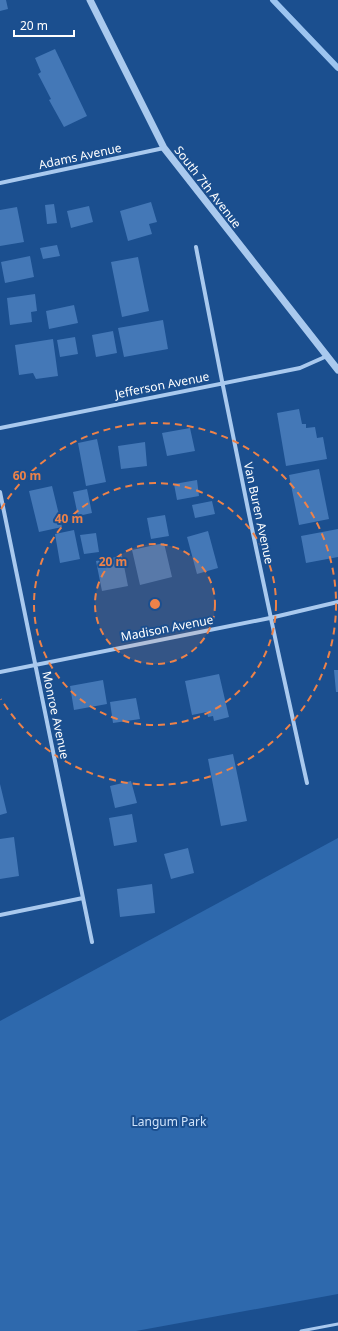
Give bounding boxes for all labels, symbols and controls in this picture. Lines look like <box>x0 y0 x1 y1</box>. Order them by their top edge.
scale bar <box>14 12 74 38</box>
text: 20 m <box>20 17 48 34</box>
street label: Adams Avenue <box>37 139 123 173</box>
street label: South 7th Avenue <box>171 142 246 232</box>
street label: Jefferson Avenue <box>112 367 211 403</box>
street label: Van Buren Avenue <box>240 461 278 566</box>
text: 60 m <box>13 467 41 484</box>
text: 40 m <box>55 510 83 527</box>
text: 20 m <box>99 553 127 570</box>
centre of rings <box>148 597 162 611</box>
street label: Madison Avenue <box>119 611 215 645</box>
street label: Monroe Avenue <box>38 669 74 761</box>
park label: Langum Park <box>132 1113 207 1130</box>

